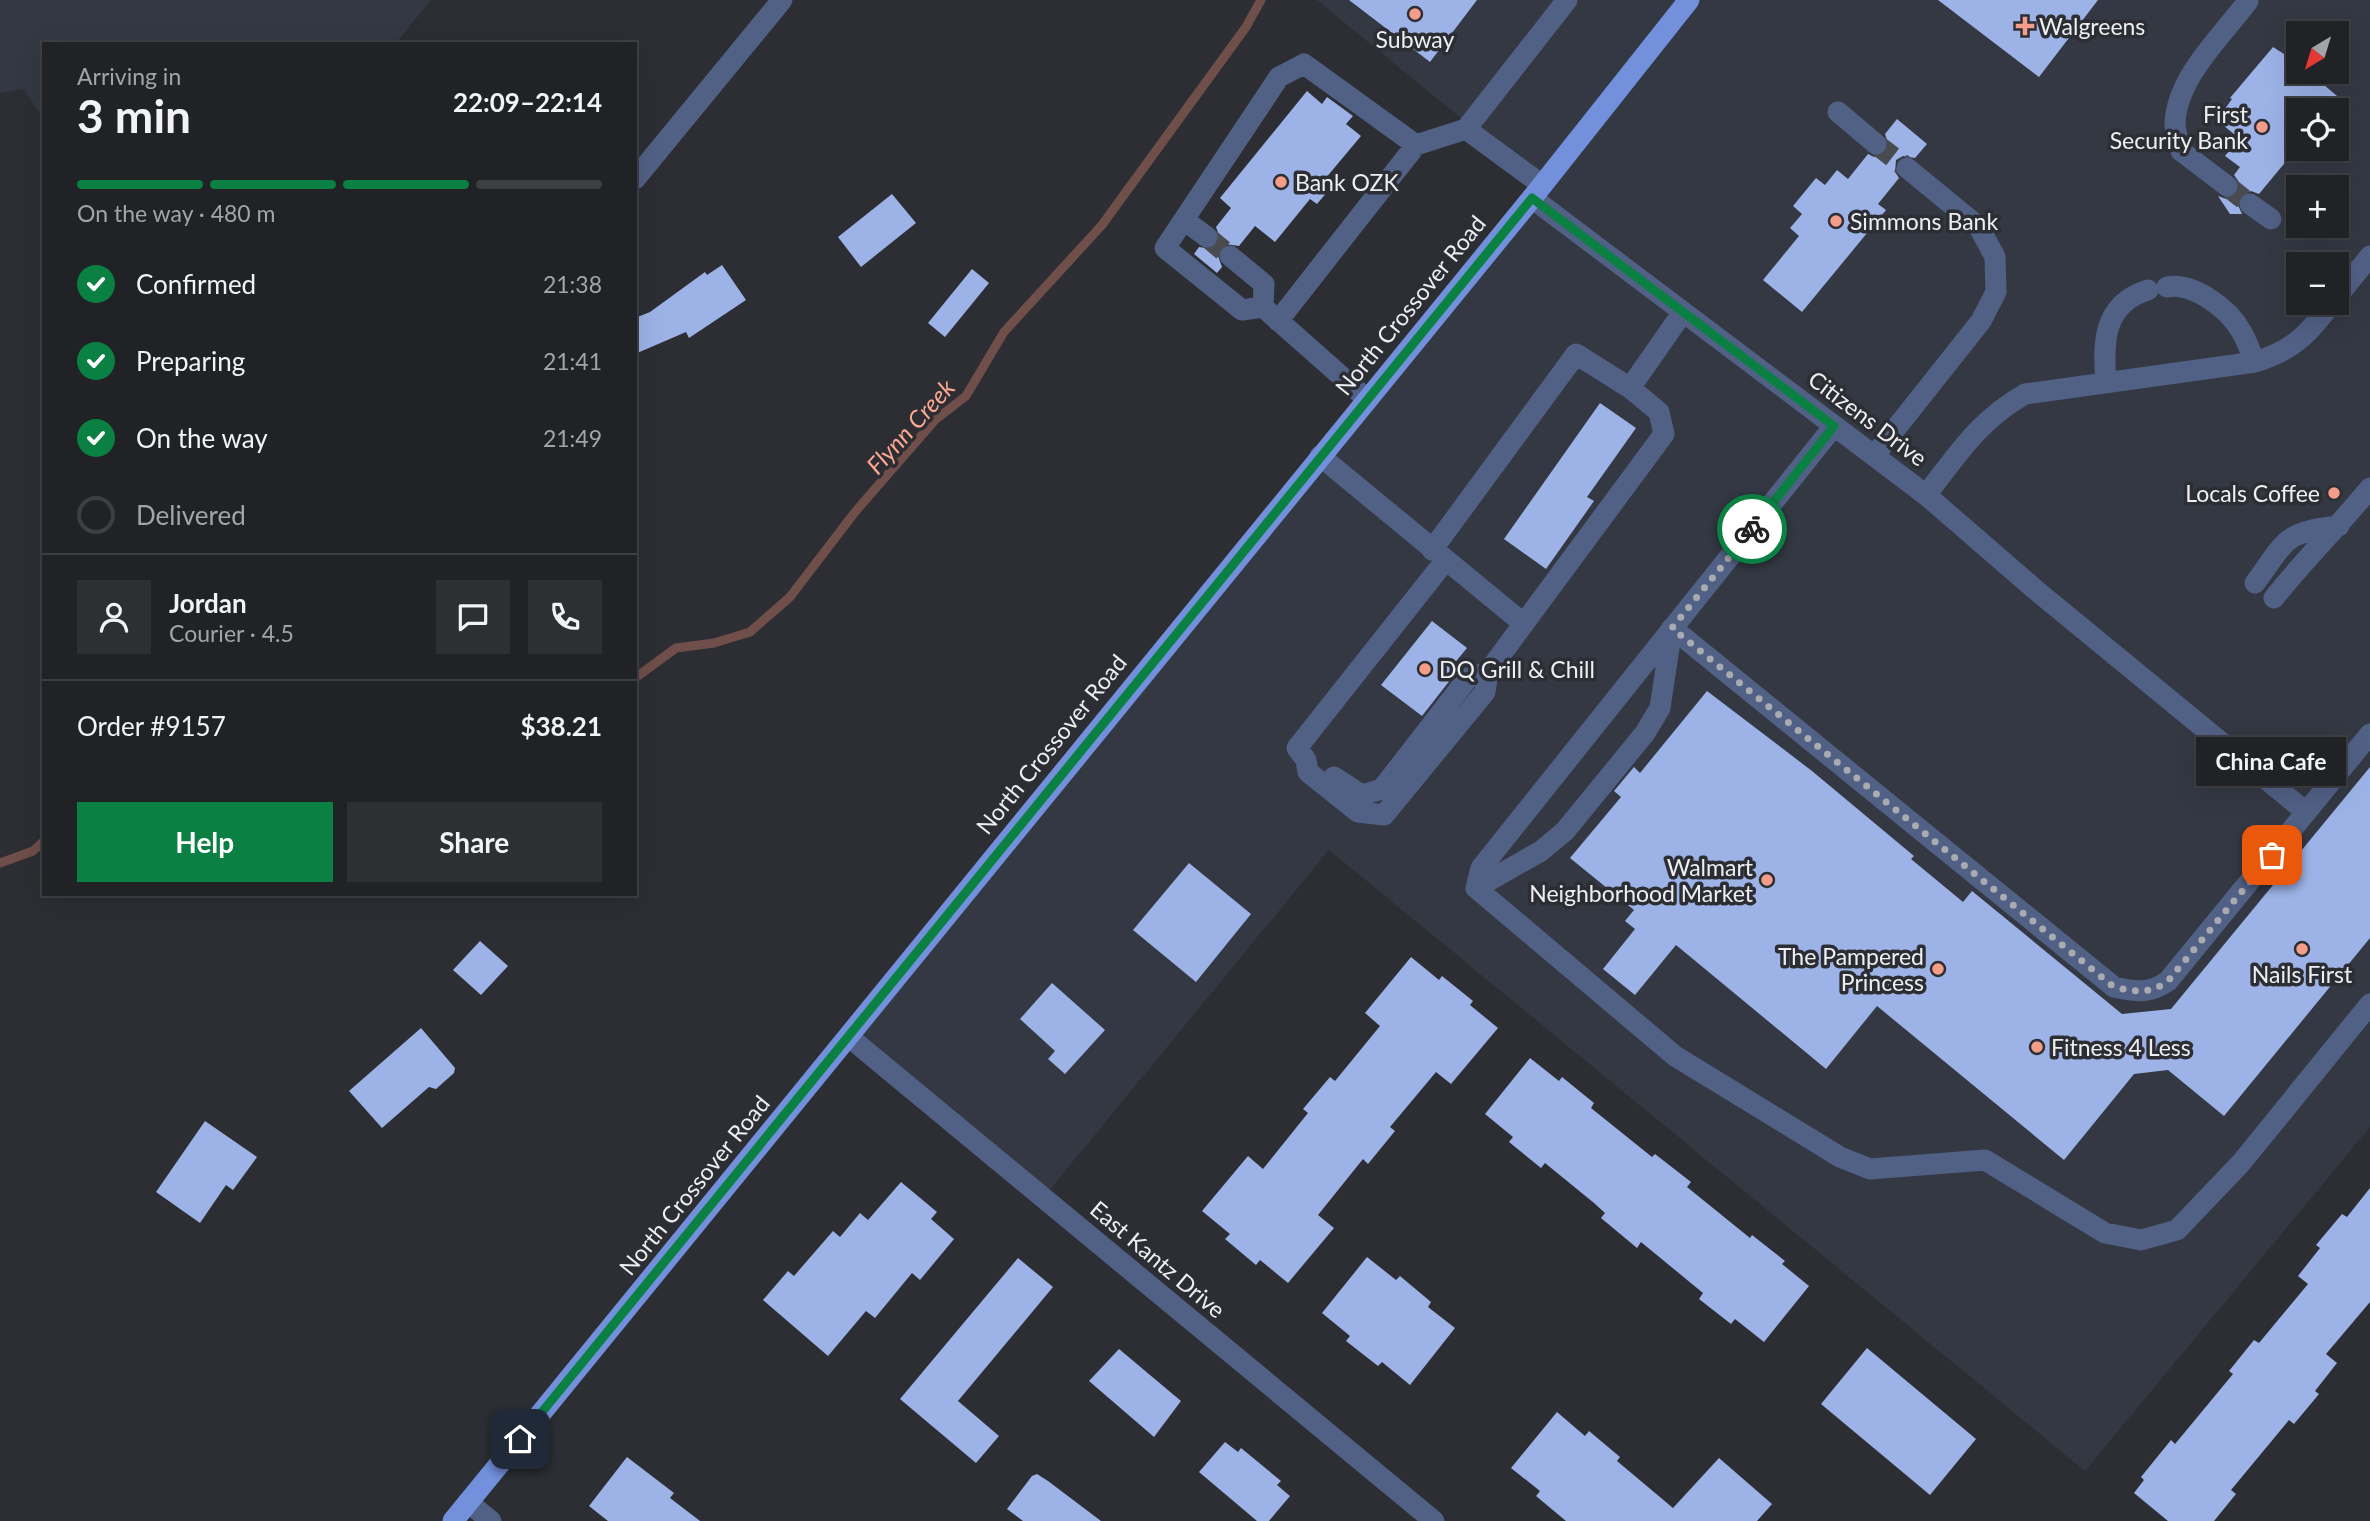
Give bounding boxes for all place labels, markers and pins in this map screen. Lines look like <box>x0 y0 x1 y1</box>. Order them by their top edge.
marker: Subway <box>1407 6 1423 22</box>
place label: Walgreens <box>2039 12 2145 40</box>
marker: Walgreens <box>2017 18 2033 34</box>
place label: Subway <box>1376 25 1455 53</box>
place label: First Security Bank <box>2110 100 2249 154</box>
marker: First Security Bank <box>2254 119 2270 135</box>
place label: Bank OZK <box>1295 168 1399 196</box>
marker: Bank OZK <box>1273 174 1289 190</box>
place label: Simmons Bank <box>1850 207 1998 235</box>
marker: Simmons Bank <box>1828 213 1844 229</box>
place label: Locals Coffee <box>2185 479 2320 507</box>
marker: Locals Coffee <box>2326 485 2342 501</box>
place label: DQ Grill & Chill <box>1439 655 1595 683</box>
marker: DQ Grill & Chill <box>1417 661 1433 677</box>
callout: China Cafe <box>2197 736 2347 785</box>
pin <box>2242 825 2302 885</box>
place label: Walmart Neighborhood Market <box>1529 853 1754 907</box>
marker: Walmart Neighborhood Market <box>1759 872 1775 888</box>
marker: Nails First <box>2294 941 2310 957</box>
place label: The Pampered Princess <box>1778 942 1924 996</box>
place label: Nails First <box>2252 960 2353 988</box>
marker: The Pampered Princess <box>1930 961 1946 977</box>
place label: Fitness 4 Less <box>2051 1033 2191 1061</box>
marker: Fitness 4 Less <box>2029 1039 2045 1055</box>
pin <box>490 1409 550 1469</box>

